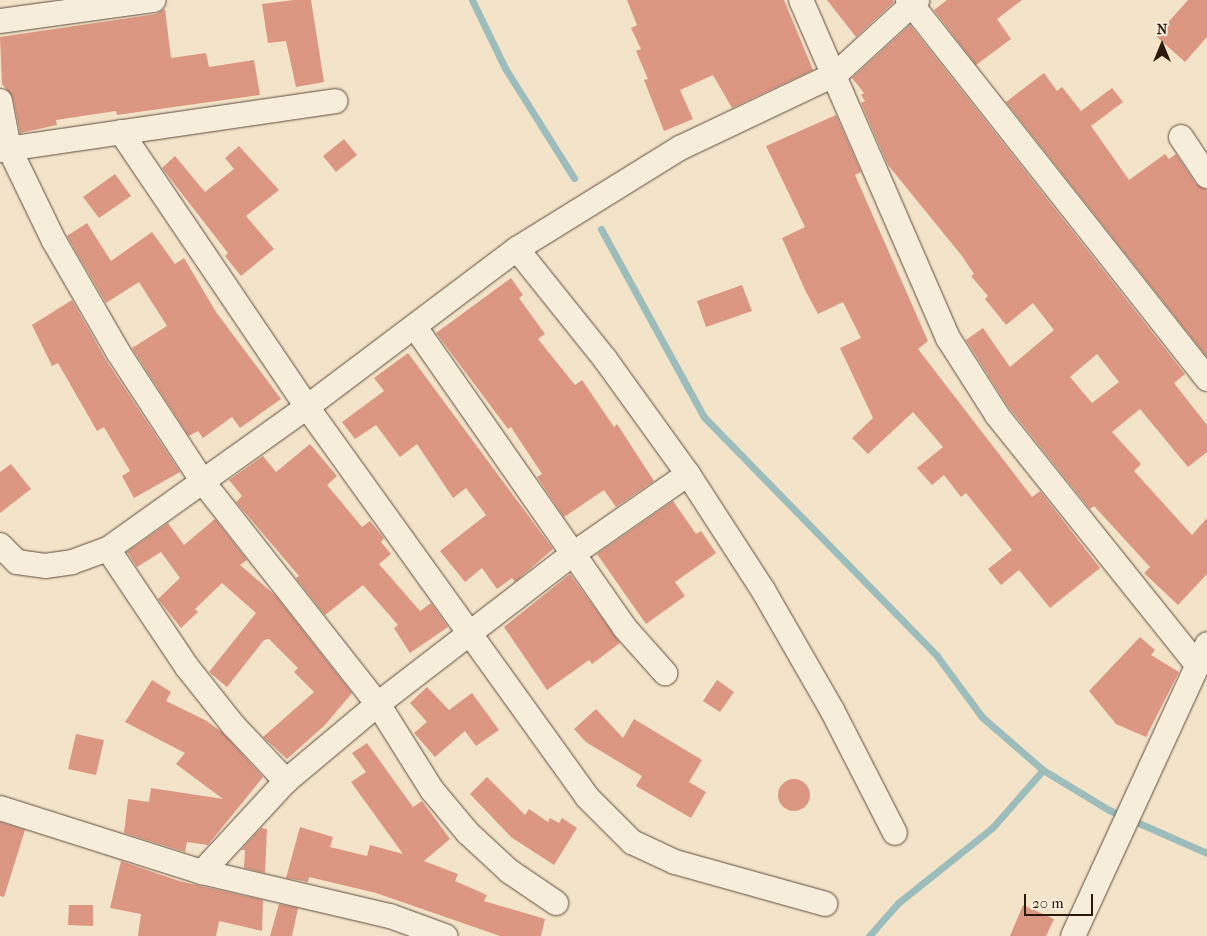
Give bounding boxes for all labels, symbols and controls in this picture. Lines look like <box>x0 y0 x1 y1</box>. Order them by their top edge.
north arrow <box>1137 20 1187 70</box>
text: N <box>1157 21 1167 38</box>
scale bar <box>1027 884 1096 916</box>
text: 20 m <box>1032 894 1064 912</box>

